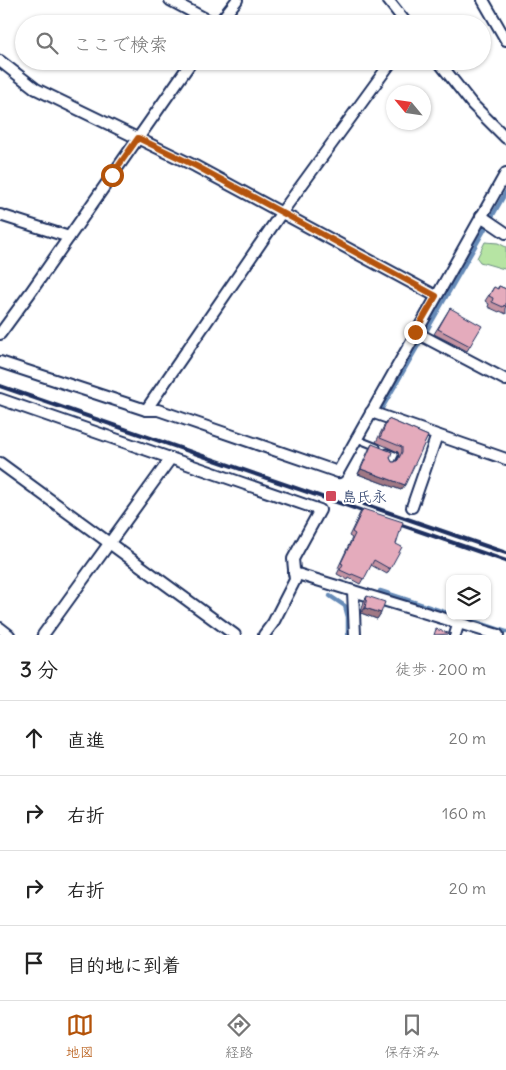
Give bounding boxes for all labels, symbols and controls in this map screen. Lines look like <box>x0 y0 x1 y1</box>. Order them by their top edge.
search box <box>15 15 491 70</box>
icon: search <box>33 29 61 57</box>
text: ここで検索 <box>73 32 168 56</box>
north arrow <box>386 85 431 130</box>
route start <box>101 164 124 187</box>
route end <box>404 321 427 344</box>
place label: 島氏永 <box>342 487 387 506</box>
marker: 島氏永 <box>324 489 338 503</box>
map controls <box>446 575 491 620</box>
button: layers <box>446 575 491 620</box>
text: 3 分 <box>20 656 58 683</box>
text: 徒歩 · 200 m <box>395 659 486 679</box>
icon: ahead <box>20 724 48 752</box>
text: 直進 <box>67 728 105 752</box>
text: 20 m <box>449 728 486 748</box>
icon: right <box>20 799 48 827</box>
text: 右折 <box>67 803 105 827</box>
text: 160 m <box>442 803 486 823</box>
icon: right <box>20 874 48 902</box>
text: 右折 <box>67 878 105 902</box>
text: 20 m <box>449 878 486 898</box>
icon: arrive <box>20 949 48 977</box>
text: 目的地に到着 <box>67 953 181 977</box>
tab: 地図 <box>66 1011 94 1061</box>
tab: 経路 <box>225 1011 253 1061</box>
tab: 保存済み <box>384 1011 440 1061</box>

